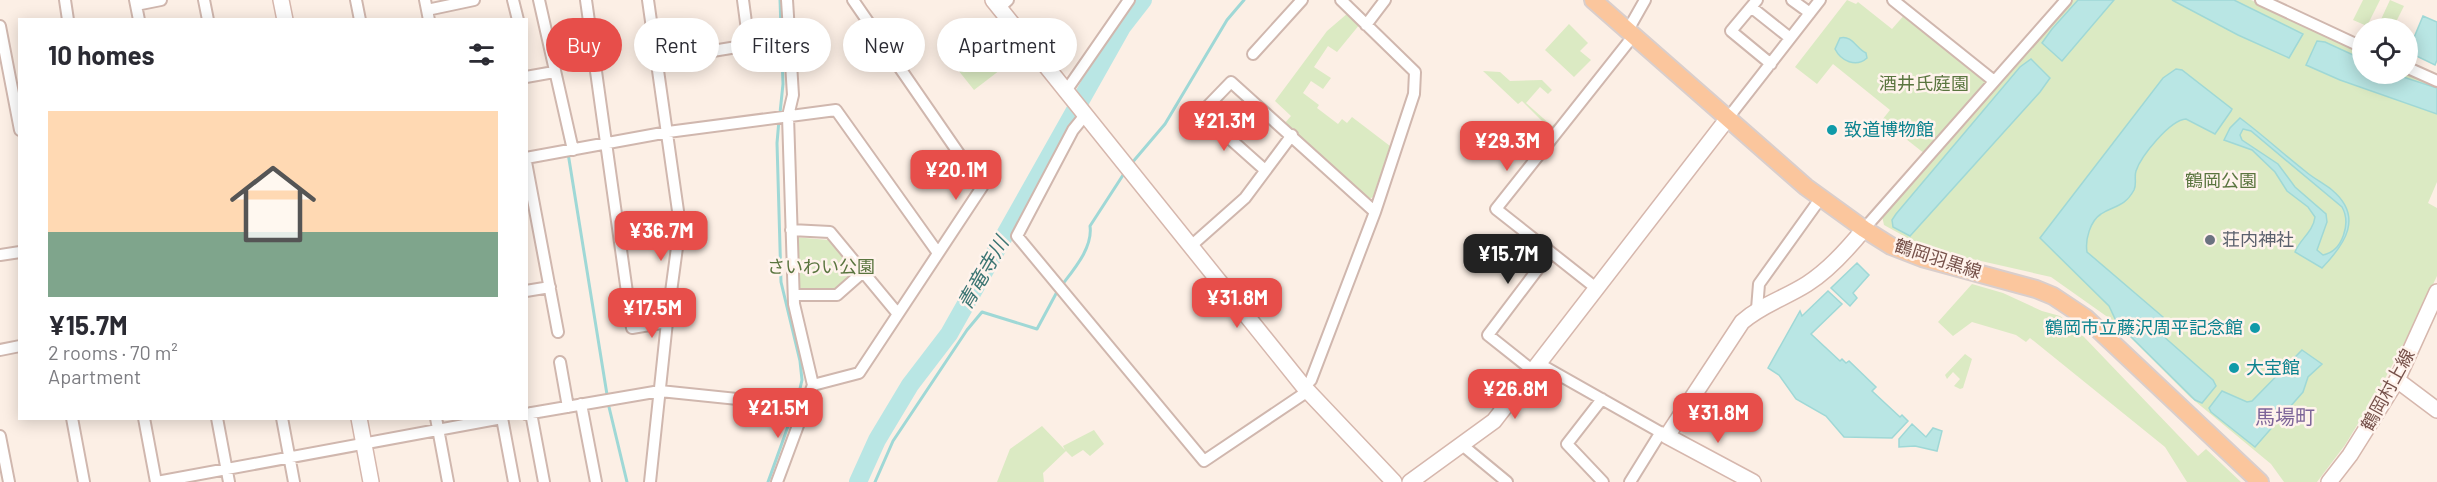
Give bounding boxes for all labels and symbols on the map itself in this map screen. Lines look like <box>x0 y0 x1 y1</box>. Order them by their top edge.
park label: 酒井氏庭園 <box>1879 72 1969 94</box>
pin: ¥21.3M <box>1175 101 1273 152</box>
place label: 致道博物館 <box>1844 118 1934 140</box>
pin: ¥29.3M <box>1458 121 1556 172</box>
marker: 致道博物館 <box>1825 123 1839 137</box>
pin: ¥20.1M <box>907 150 1005 201</box>
park label: 鶴岡公園 <box>2185 169 2257 191</box>
pin: ¥36.7M <box>612 211 710 262</box>
place label: 荘内神社 <box>2222 228 2294 250</box>
water label: 青竜寺川 <box>952 230 1014 313</box>
marker: 荘内神社 <box>2203 233 2217 247</box>
pin: ¥15.7M <box>1459 234 1557 285</box>
street label: 鶴岡羽黒線 <box>1892 234 1985 282</box>
park label: さいわい公園 <box>767 255 875 277</box>
pin: ¥31.8M <box>1188 278 1286 329</box>
pin: ¥17.5M <box>603 288 701 339</box>
place label: 鶴岡市立藤沢周平記念館 <box>2045 316 2243 338</box>
marker: 鶴岡市立藤沢周平記念館 <box>2248 321 2262 335</box>
street label: 鶴岡村上線 <box>2356 345 2419 434</box>
place label: 大宝館 <box>2246 356 2300 378</box>
marker: 大宝館 <box>2227 361 2241 375</box>
pin: ¥26.8M <box>1466 369 1564 420</box>
pin: ¥21.5M <box>729 388 827 439</box>
pin: ¥31.8M <box>1669 393 1767 444</box>
district label: 馬場町 <box>2255 404 2315 428</box>

